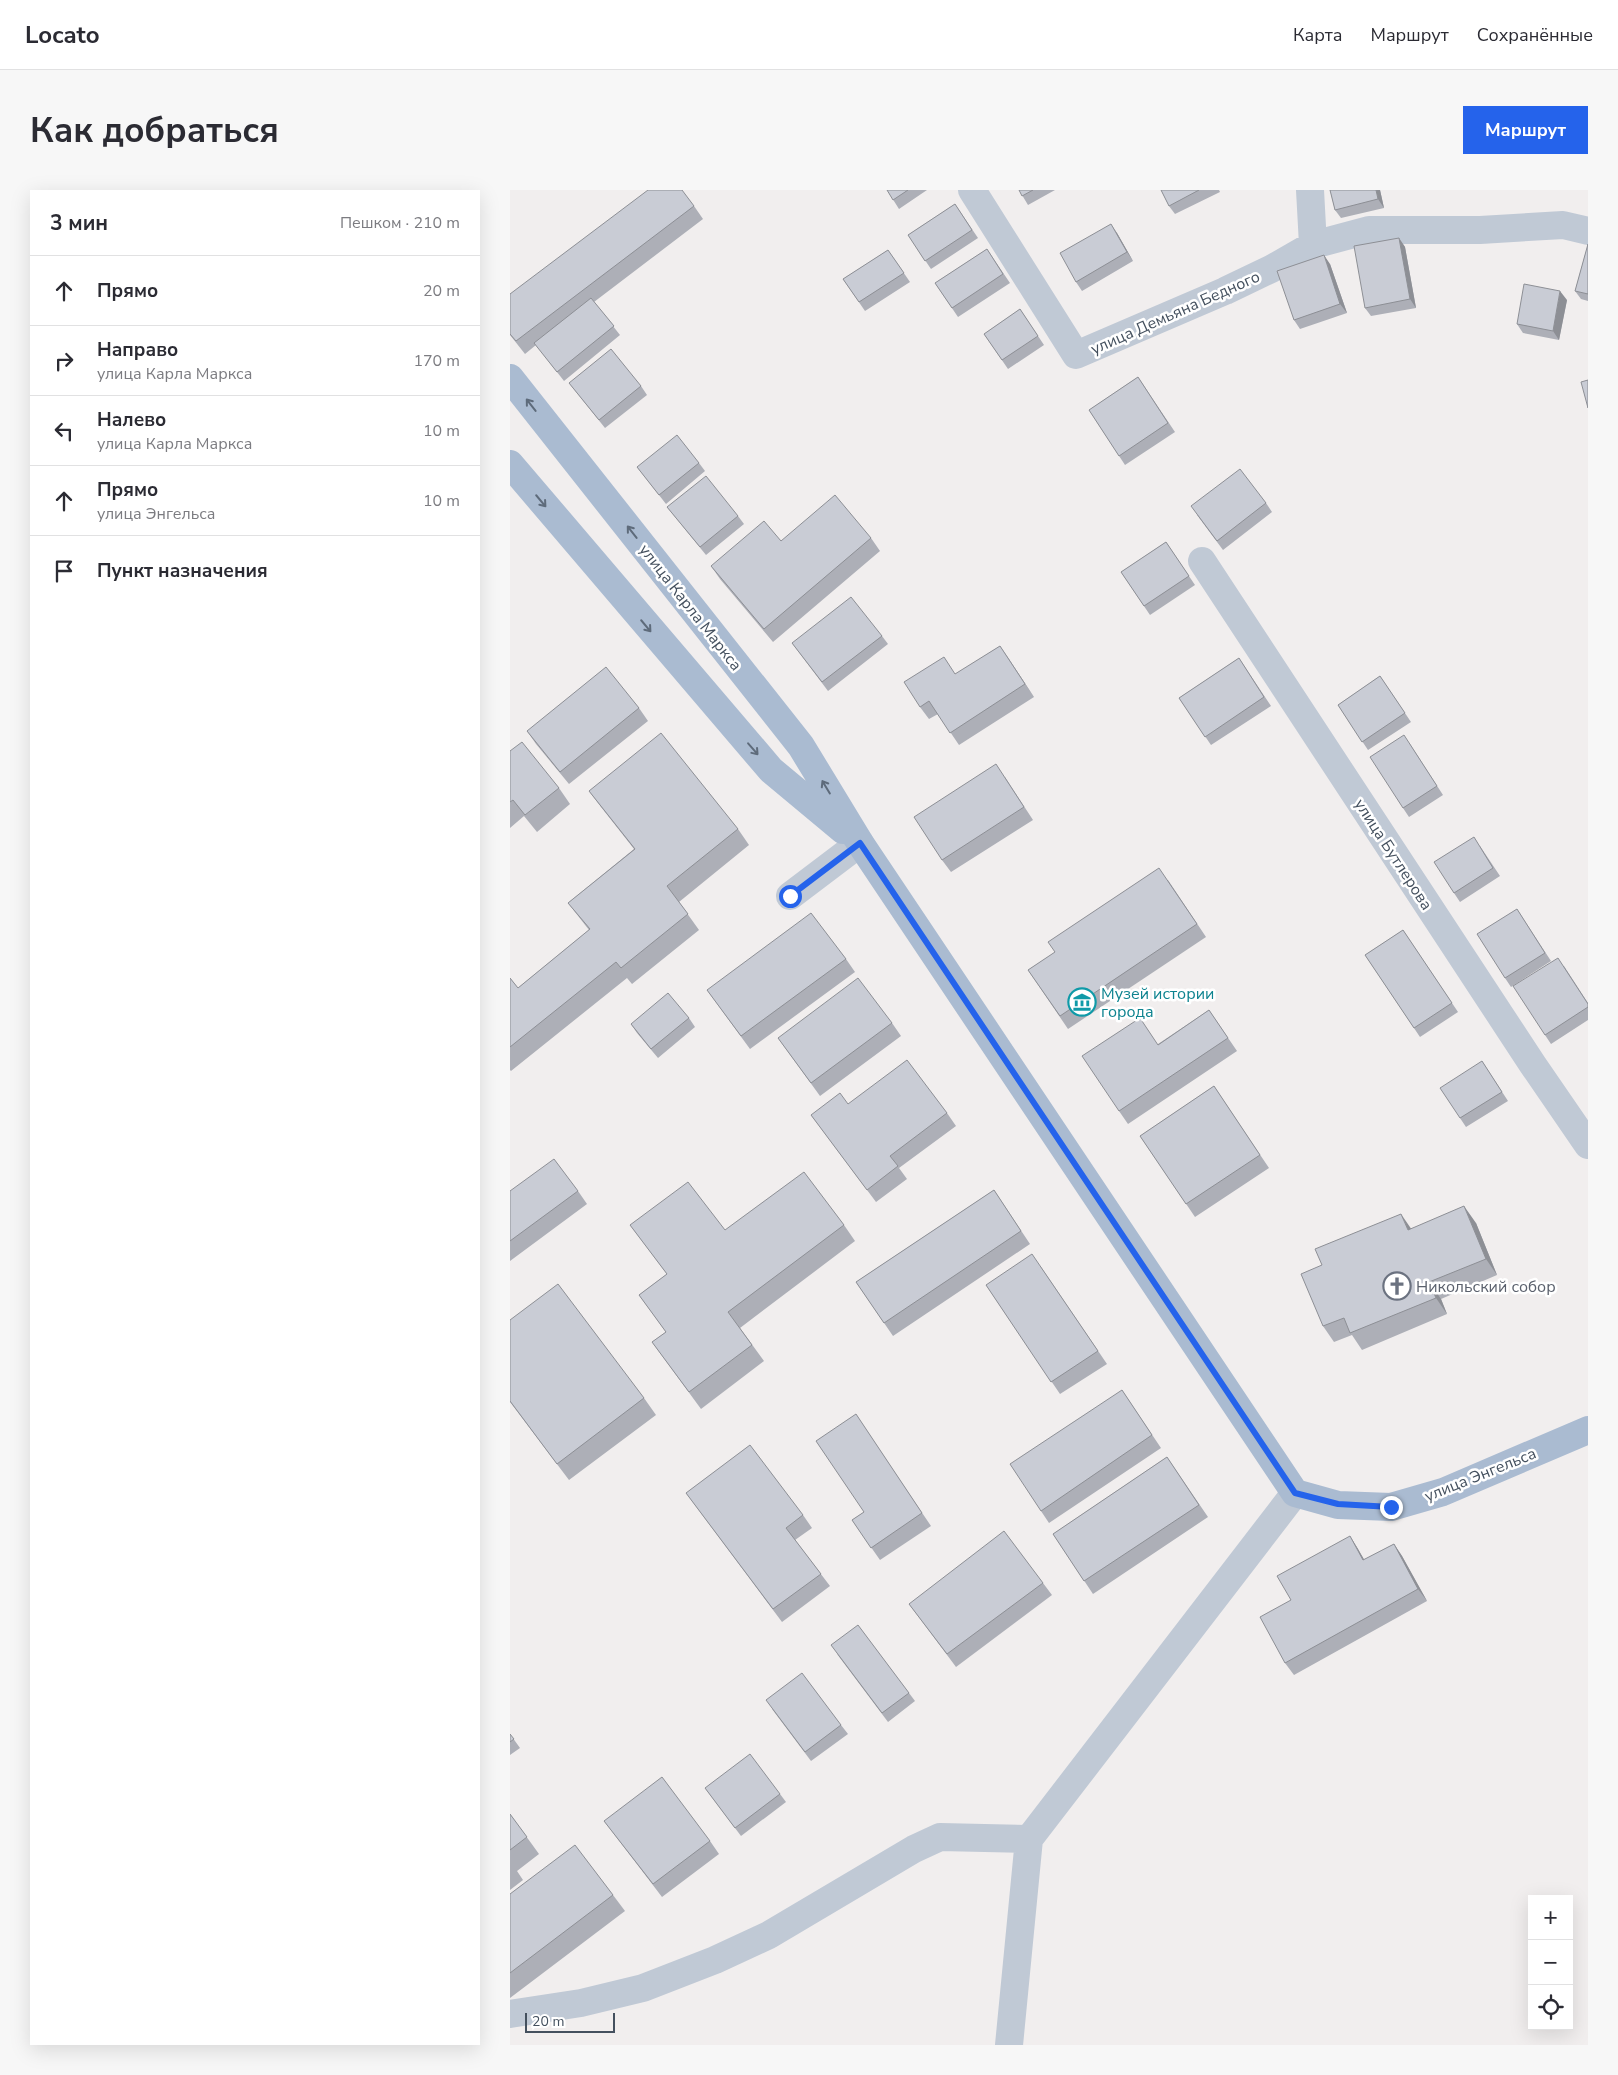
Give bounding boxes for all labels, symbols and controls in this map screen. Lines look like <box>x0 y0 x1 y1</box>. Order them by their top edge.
text: Locato <box>25 19 100 51</box>
text: Карта <box>1293 23 1343 47</box>
text: Маршрут <box>1371 23 1449 47</box>
text: Сохранённые <box>1477 23 1593 47</box>
button: Маршрут <box>1463 106 1588 154</box>
text: Как добраться <box>30 107 279 154</box>
text: 3 мин <box>50 209 108 237</box>
text: Пешком · 210 m <box>340 212 460 234</box>
street label: улица Демьяна Бедного <box>1087 266 1264 360</box>
icon: ahead <box>50 277 78 305</box>
text: Прямо <box>97 278 158 304</box>
text: 20 m <box>423 280 460 302</box>
text: Направо <box>97 337 178 363</box>
icon: right <box>50 347 78 375</box>
text: 170 m <box>413 350 460 372</box>
text: улица Карла Маркса <box>97 363 252 385</box>
one-way arrow <box>526 399 537 412</box>
text: Налево <box>97 407 166 433</box>
icon: left <box>50 417 78 445</box>
text: 10 m <box>423 420 460 442</box>
text: улица Карла Маркса <box>97 433 252 455</box>
text: Прямо <box>97 477 158 503</box>
icon: ahead <box>50 487 78 515</box>
text: 10 m <box>423 490 460 512</box>
one-way arrow <box>536 495 547 508</box>
text: улица Энгельса <box>97 503 216 525</box>
one-way arrow <box>626 526 637 539</box>
street label: улица Карла Маркса <box>634 540 747 676</box>
icon: arrive <box>50 557 78 585</box>
text: Пункт назначения <box>97 558 268 584</box>
one-way arrow <box>641 619 652 632</box>
one-way arrow <box>747 742 758 755</box>
one-way arrow <box>820 780 830 794</box>
street label: улица Бутлерова <box>1349 795 1437 914</box>
route start <box>779 885 802 908</box>
place label: Музей истории города <box>1101 983 1214 1023</box>
museum icon: Музей истории города <box>1067 987 1097 1017</box>
church icon: Никольский собор <box>1382 1271 1412 1301</box>
place label: Никольский собор <box>1416 1276 1556 1298</box>
street label: улица Энгельса <box>1421 1443 1539 1507</box>
route end <box>1380 1496 1403 1519</box>
map controls <box>1528 1895 1573 2030</box>
button: + <box>1528 1895 1573 1940</box>
button: − <box>1528 1940 1573 1985</box>
button: locate <box>1528 1985 1573 2030</box>
scale bar <box>525 2010 615 2033</box>
text: 20 m <box>532 2012 564 2031</box>

